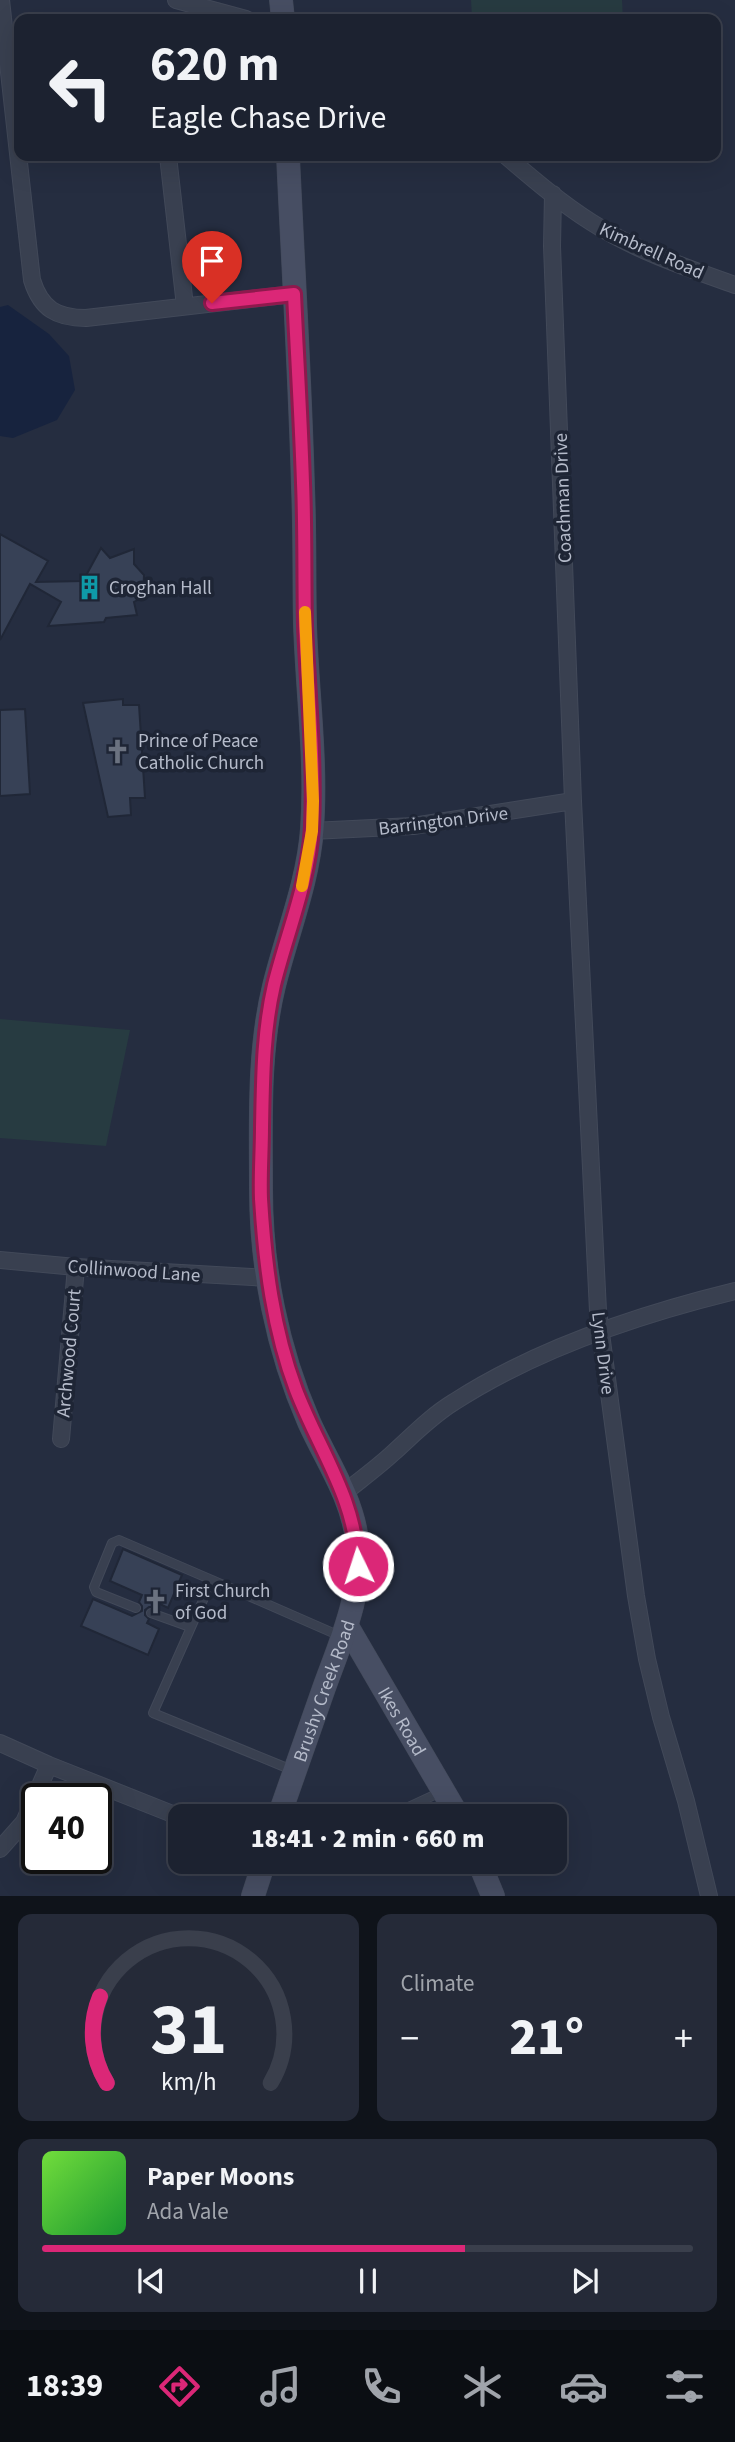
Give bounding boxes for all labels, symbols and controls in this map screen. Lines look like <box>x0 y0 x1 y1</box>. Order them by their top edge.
text: 620 m <box>150 30 279 100</box>
icon: left <box>35 42 126 133</box>
text: Eagle Chase Drive <box>150 95 386 141</box>
street label: Kimbrell Road <box>595 216 708 286</box>
pin <box>182 231 242 303</box>
icon: arrive <box>193 242 231 280</box>
street label: Coachman Drive <box>548 432 579 563</box>
building icon: Croghan Hall <box>75 573 103 601</box>
place label: Croghan Hall <box>109 575 212 602</box>
place label: Prince of Peace Catholic Church <box>138 728 264 777</box>
church icon: Prince of Peace Catholic Church <box>104 737 132 765</box>
street label: Barrington Drive <box>377 800 510 843</box>
street label: Collinwood Lane <box>67 1253 201 1290</box>
street label: Archwood Court <box>50 1287 89 1418</box>
street label: Lynn Drive <box>584 1310 621 1396</box>
position arrow <box>321 1529 395 1603</box>
place label: First Church of God <box>175 1578 270 1627</box>
church icon: First Church of God <box>141 1587 169 1615</box>
street label: Brushy Creek Road <box>287 1617 362 1766</box>
street label: Ikes Road <box>370 1682 432 1761</box>
speed limit sign: 40 <box>21 1783 112 1874</box>
text: 18:41 · 2 min · 660 m <box>251 1820 484 1857</box>
text: Climate <box>401 1967 474 2000</box>
text: 31 <box>150 1979 227 2083</box>
text: 21° <box>509 2001 584 2075</box>
text: − <box>401 2012 419 2066</box>
text: + <box>674 2012 693 2066</box>
text: km/h <box>161 2064 216 2100</box>
text: Paper Moons <box>147 2158 294 2195</box>
text: Ada Vale <box>147 2195 229 2228</box>
icon: previous <box>132 2262 170 2300</box>
icon: pause <box>349 2262 387 2300</box>
icon: next <box>566 2262 604 2300</box>
icon: directions <box>155 2362 204 2411</box>
icon: music <box>256 2362 305 2411</box>
icon: phone <box>357 2362 406 2411</box>
icon: climate <box>458 2362 507 2411</box>
icon: car <box>559 2362 608 2411</box>
icon: filters <box>660 2362 709 2411</box>
text: 18:39 <box>26 2363 103 2409</box>

